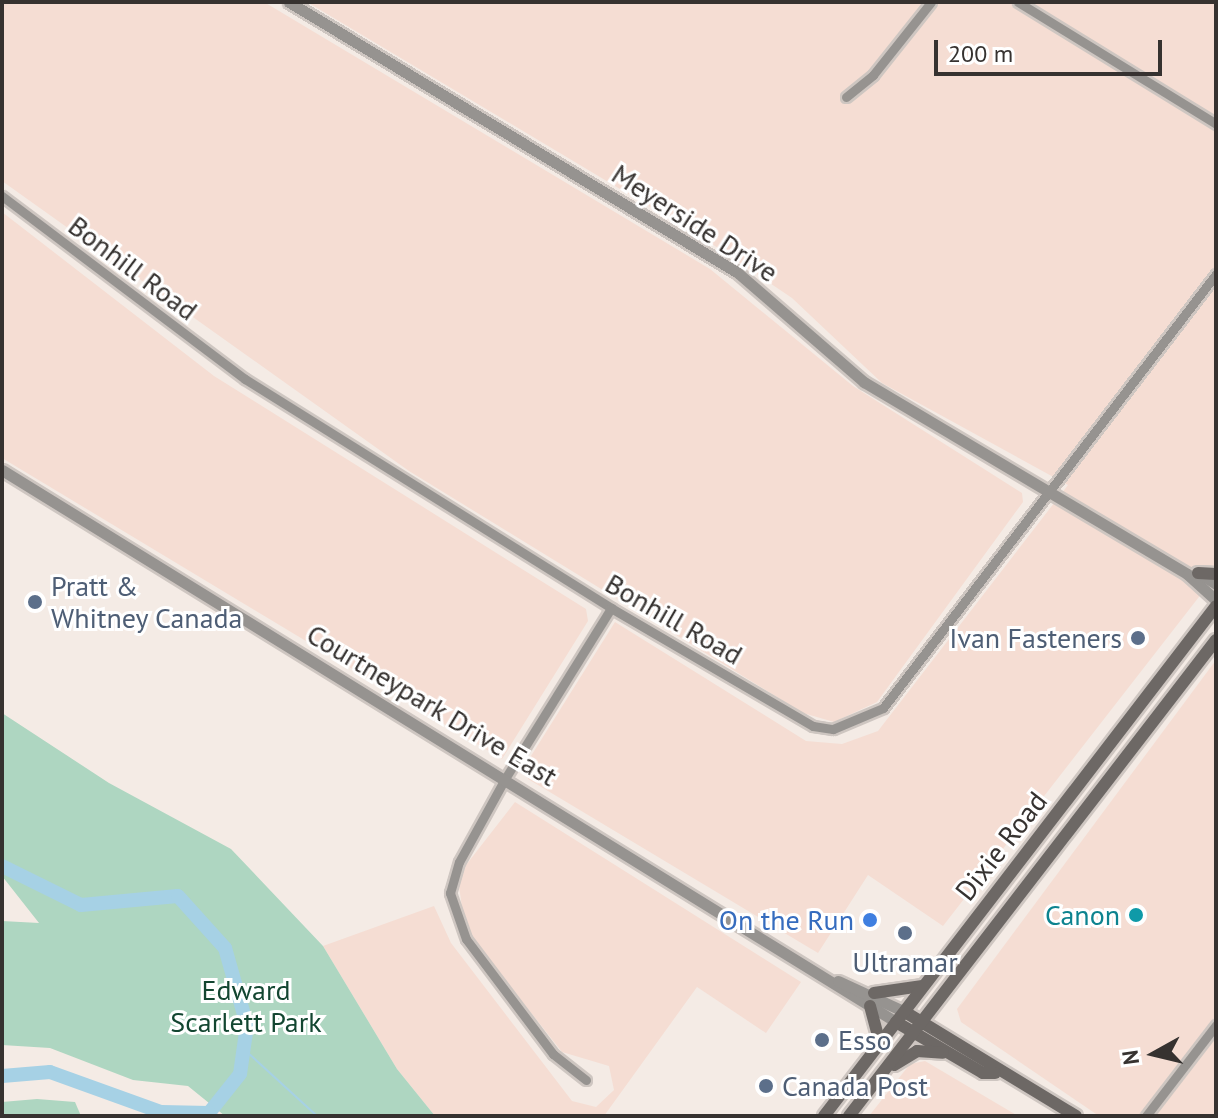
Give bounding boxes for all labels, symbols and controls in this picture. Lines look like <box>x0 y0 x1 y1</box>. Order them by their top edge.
scale bar <box>938 24 1166 74</box>
text: 200 m <box>948 38 1013 69</box>
street label: Meyerside Drive <box>606 157 784 289</box>
street label: Bonhill Road <box>62 209 204 327</box>
street label: Bonhill Road <box>600 566 748 672</box>
place label: Pratt & Whitney Canada <box>51 569 243 635</box>
marker: Pratt & Whitney Canada <box>26 593 44 611</box>
street label: Courtneypark Drive East <box>300 617 564 793</box>
place label: Ivan Fasteners <box>949 621 1122 655</box>
marker: Ivan Fasteners <box>1129 629 1147 647</box>
street label: Dixie Road <box>948 785 1054 907</box>
place label: Canon <box>1045 898 1120 932</box>
place label: On the Run <box>719 903 854 937</box>
marker: Canon <box>1127 906 1145 924</box>
marker: On the Run <box>861 911 879 929</box>
marker: Ultramar <box>896 924 914 942</box>
place label: Ultramar <box>852 945 958 979</box>
park label: Edward Scarlett Park <box>170 973 322 1039</box>
north arrow <box>1114 1014 1194 1094</box>
place label: Esso <box>838 1023 892 1057</box>
marker: Esso <box>813 1031 831 1049</box>
text: N <box>1115 1048 1145 1066</box>
place label: Canada Post <box>782 1069 928 1103</box>
marker: Canada Post <box>757 1077 775 1095</box>

